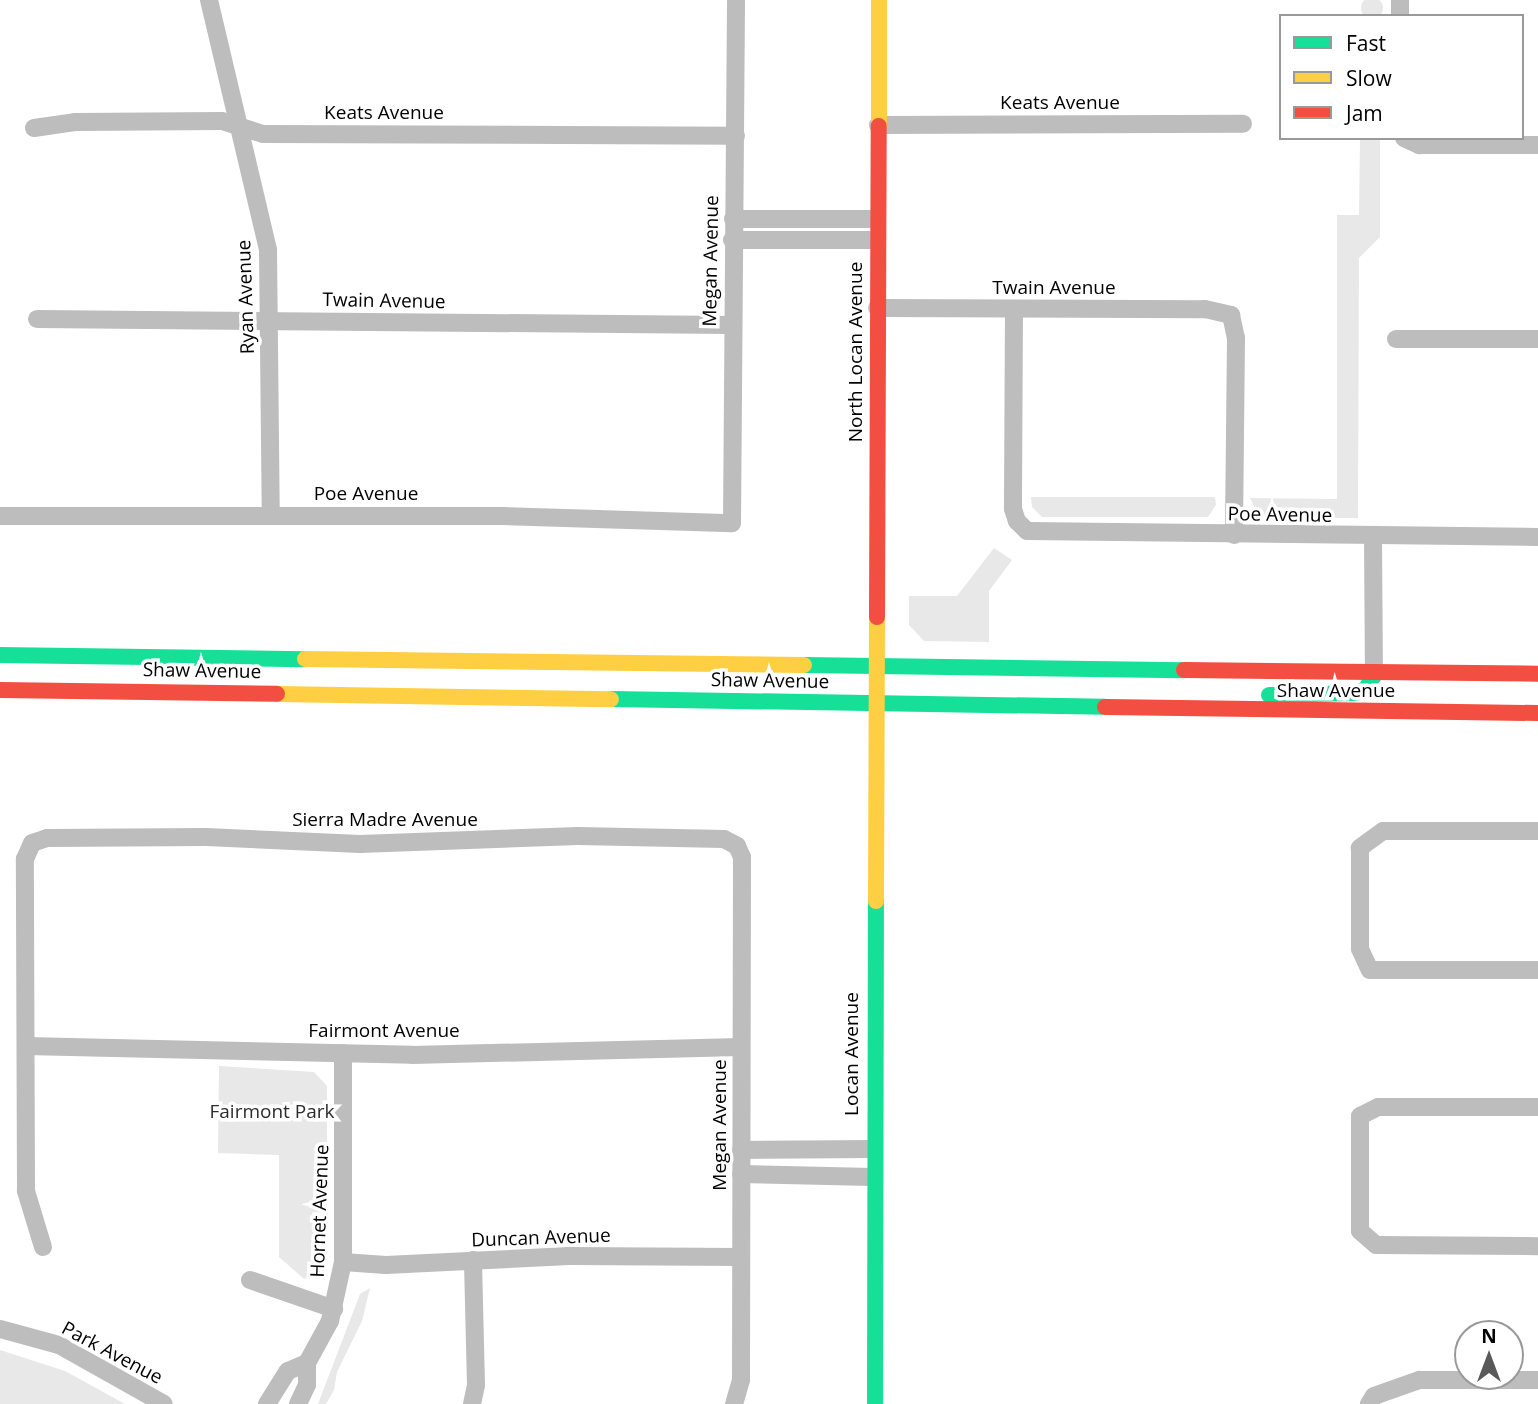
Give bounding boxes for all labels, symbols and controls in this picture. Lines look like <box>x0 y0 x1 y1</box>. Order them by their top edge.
legend <box>1279 14 1524 140</box>
text: Fast <box>1346 29 1386 57</box>
text: Slow <box>1346 64 1392 92</box>
street label: Keats Avenue <box>1000 92 1120 114</box>
text: Jam <box>1346 99 1383 127</box>
street label: Keats Avenue <box>324 102 444 124</box>
street label: Megan Avenue <box>698 195 724 327</box>
street label: Ryan Avenue <box>233 239 259 355</box>
street label: North Locan Avenue <box>845 262 867 442</box>
street label: Twain Avenue <box>992 277 1116 299</box>
street label: Twain Avenue <box>322 289 446 313</box>
street label: Poe Avenue <box>314 483 418 505</box>
street label: Poe Avenue <box>1228 503 1332 527</box>
street label: Shaw Avenue <box>143 659 261 683</box>
street label: Shaw Avenue <box>711 669 829 693</box>
street label: Shaw Avenue <box>1277 680 1395 702</box>
street label: Sierra Madre Avenue <box>292 809 478 831</box>
street label: Locan Avenue <box>841 992 863 1116</box>
street label: Fairmont Avenue <box>308 1020 460 1042</box>
street label: Megan Avenue <box>709 1059 731 1191</box>
park label: Fairmont Park <box>209 1101 335 1123</box>
street label: Hornet Avenue <box>306 1144 334 1278</box>
street label: Duncan Avenue <box>471 1224 611 1252</box>
street label: Park Avenue <box>58 1317 166 1389</box>
north arrow <box>1454 1320 1524 1390</box>
text: N <box>1481 1323 1497 1349</box>

